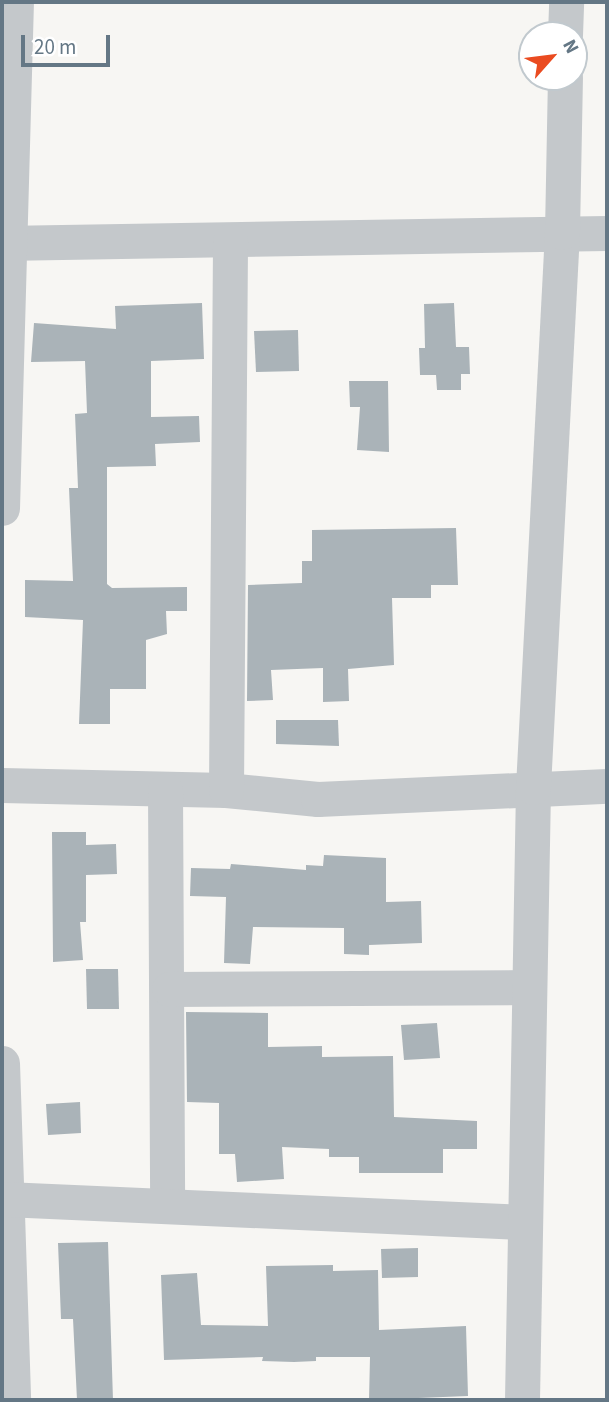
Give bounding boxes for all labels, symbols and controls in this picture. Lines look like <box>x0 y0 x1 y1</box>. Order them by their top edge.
scale bar <box>24 21 114 65</box>
north arrow <box>518 21 588 91</box>
text: 20 m <box>34 32 76 62</box>
text: N <box>555 35 585 59</box>

